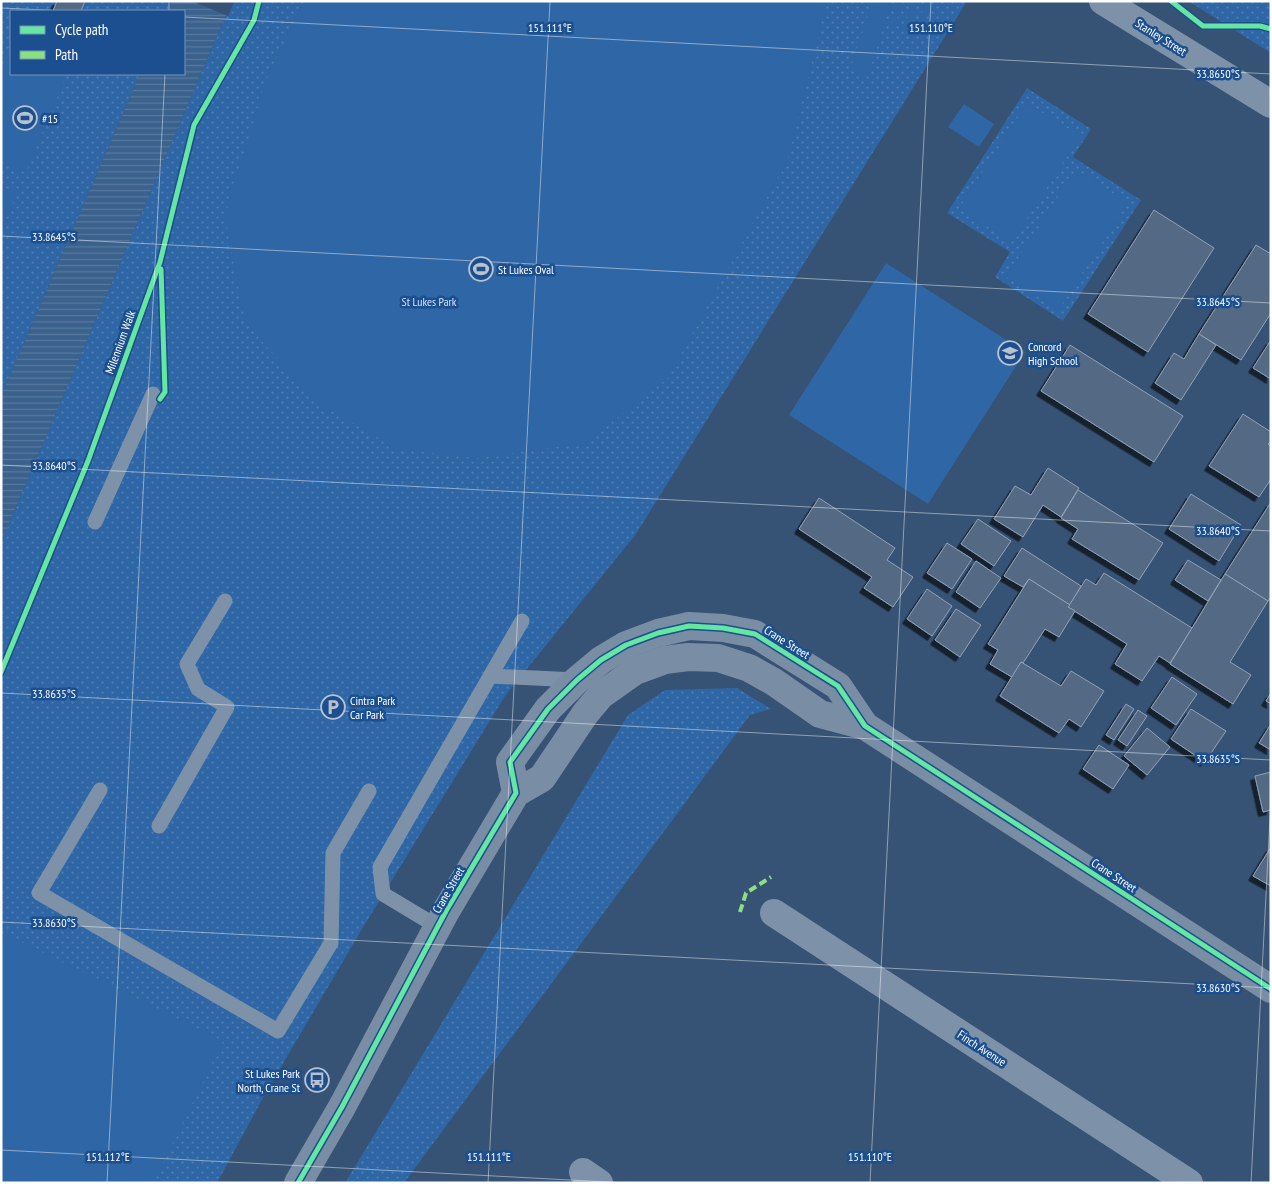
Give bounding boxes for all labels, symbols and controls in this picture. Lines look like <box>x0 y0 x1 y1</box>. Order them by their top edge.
legend <box>10 10 185 75</box>
street label: Stanley Street <box>1133 15 1190 59</box>
text: Cycle path <box>55 20 108 39</box>
text: 151.111°E <box>528 20 572 35</box>
text: 151.110°E <box>909 20 953 35</box>
text: Path <box>55 45 78 64</box>
text: 33.8650°S <box>1196 66 1240 81</box>
sports icon: #15 <box>12 105 38 131</box>
place label: #15 <box>42 111 58 126</box>
text: 33.8645°S <box>32 229 76 244</box>
sports icon: St Lukes Oval <box>468 256 494 282</box>
place label: St Lukes Oval <box>498 262 554 277</box>
park label: St Lukes Park <box>402 294 457 309</box>
text: 33.8645°S <box>1196 294 1240 309</box>
street label: Milennium Walk <box>102 308 139 376</box>
place label: Concord High School <box>1028 339 1078 368</box>
school or university icon: Concord High School <box>997 340 1023 366</box>
text: 33.8640°S <box>32 458 76 473</box>
text: 33.8640°S <box>1196 523 1240 538</box>
street label: Crane Street <box>761 622 813 662</box>
text: 33.8635°S <box>32 686 76 701</box>
place label: Cintra Park Car Park <box>350 693 395 722</box>
parking icon: Cintra Park Car Park <box>320 694 346 720</box>
text: 33.8635°S <box>1196 751 1240 766</box>
street label: Crane Street <box>1089 855 1140 896</box>
street label: Crane Street <box>429 864 468 916</box>
text: 33.8630°S <box>32 915 76 930</box>
text: 33.8630°S <box>1196 980 1240 995</box>
street label: Finch Avenue <box>955 1027 1009 1069</box>
place label: St Lukes Park North, Crane St <box>238 1066 301 1095</box>
bus stop icon: St Lukes Park North, Crane St <box>304 1067 330 1093</box>
text: 151.112°E <box>86 1149 130 1164</box>
text: 151.111°E <box>467 1149 511 1164</box>
text: 151.110°E <box>848 1149 892 1164</box>

